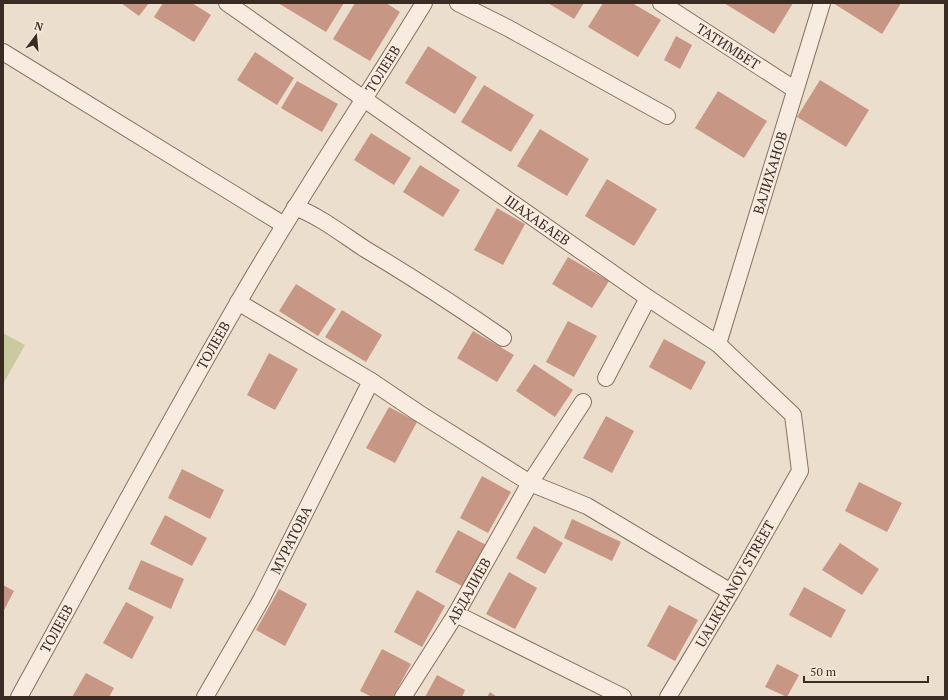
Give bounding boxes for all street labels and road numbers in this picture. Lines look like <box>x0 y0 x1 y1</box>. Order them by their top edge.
street label: ТАТИМБЕТ <box>693 18 764 74</box>
street label: ТОЛЕЕВ <box>360 42 404 96</box>
street label: ВАЛИХАНОВ <box>748 129 791 216</box>
street label: ШАХАБАЕВ <box>501 191 574 250</box>
street label: ТОЛЕЕВ <box>192 317 234 373</box>
street label: МУРАТОВА <box>266 502 316 577</box>
street label: UALIKHANOV STREET <box>691 517 779 650</box>
street label: АБДАЛИЕВ <box>442 554 495 627</box>
street label: ТОЛЕЕВ <box>35 601 77 656</box>

